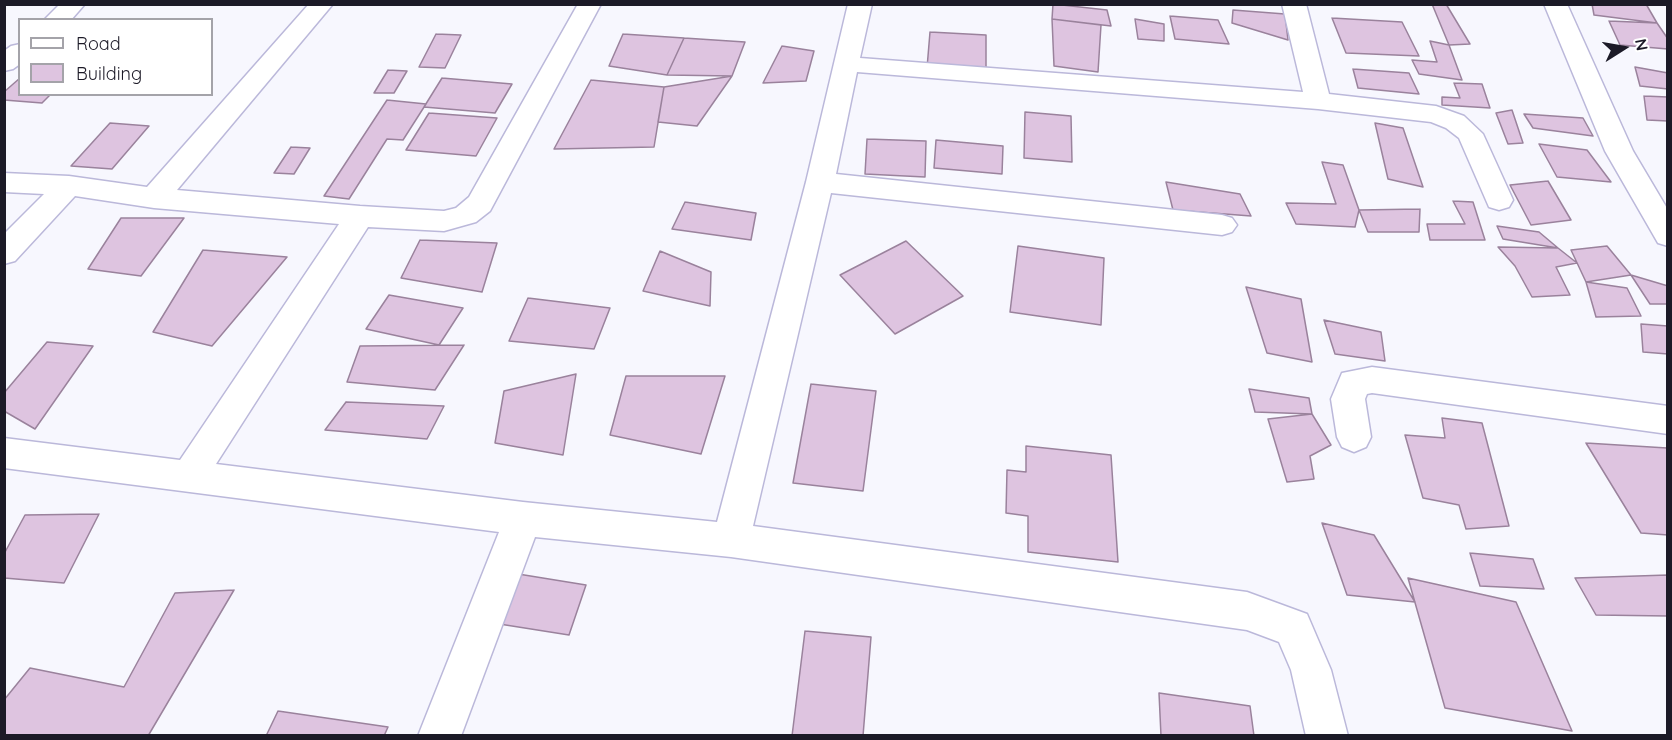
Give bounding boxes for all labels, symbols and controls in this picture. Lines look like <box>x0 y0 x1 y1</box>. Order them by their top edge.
legend <box>18 18 213 96</box>
north arrow <box>1594 18 1654 78</box>
text: Road <box>76 32 121 55</box>
text: N <box>1631 37 1653 52</box>
text: Building <box>76 62 142 85</box>

